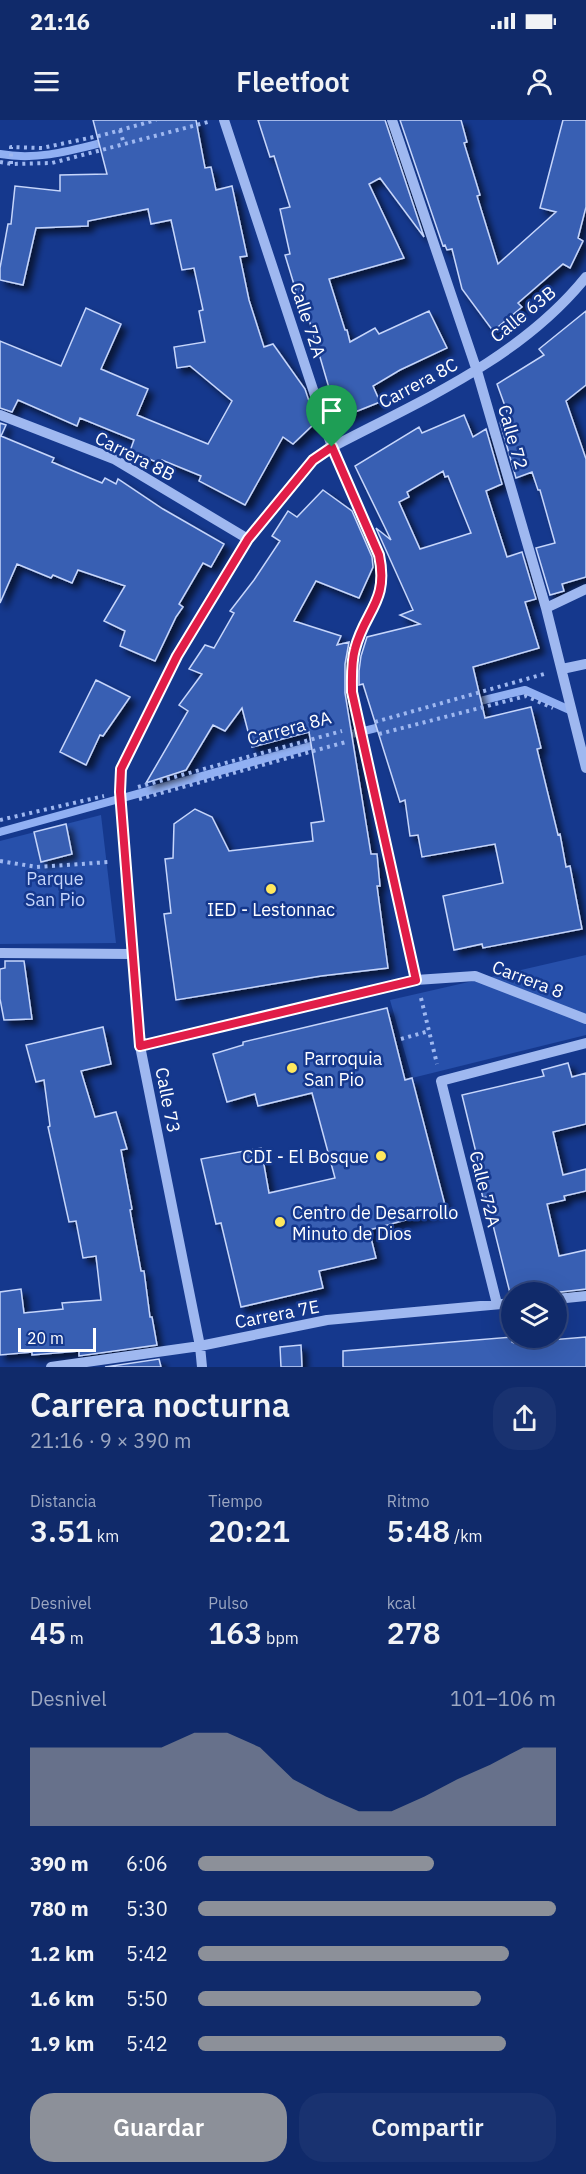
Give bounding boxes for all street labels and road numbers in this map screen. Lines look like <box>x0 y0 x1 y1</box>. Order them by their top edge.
street label: Calle 72A <box>285 279 331 361</box>
street label: Calle 63B <box>485 281 561 347</box>
street label: Carrera 8C <box>375 353 461 413</box>
street label: Calle 72 <box>493 402 533 472</box>
street label: Carrera 8B <box>91 426 179 486</box>
street label: Carrera 8A <box>244 706 334 750</box>
street label: Carrera 8 <box>489 955 567 1003</box>
street label: Calle 73 <box>150 1065 186 1135</box>
street label: Calle 72A <box>464 1148 506 1230</box>
street label: Carrera 7E <box>233 1295 321 1333</box>

